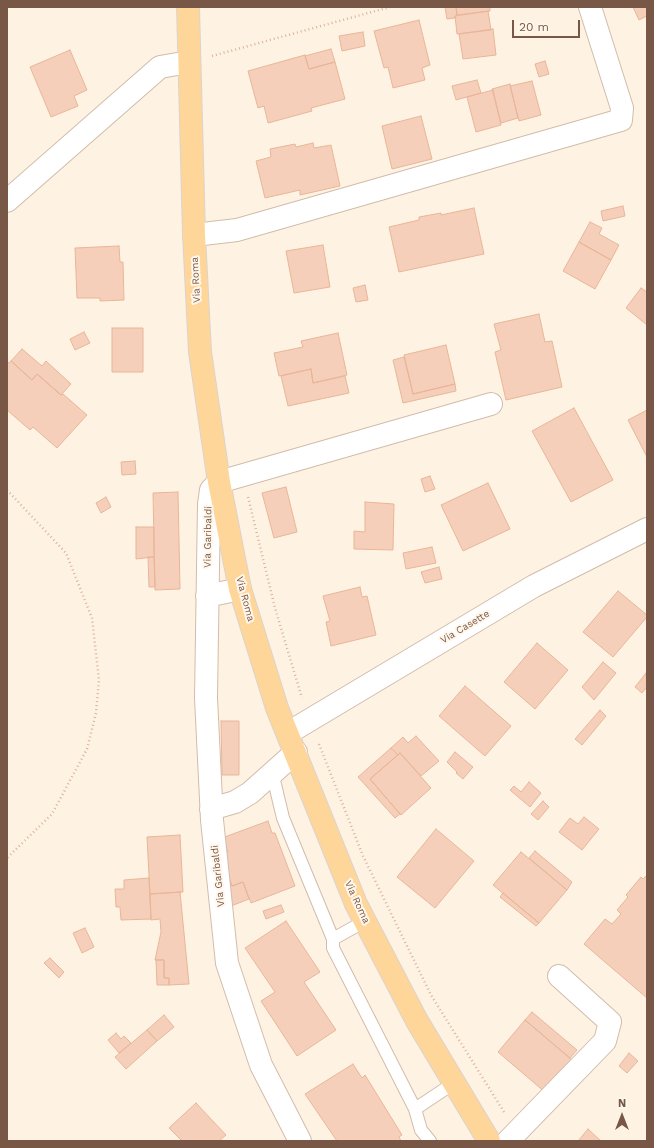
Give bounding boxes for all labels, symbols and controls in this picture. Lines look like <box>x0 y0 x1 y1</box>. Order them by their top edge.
scale bar <box>514 12 582 38</box>
text: 20 m <box>519 20 549 34</box>
street label: Via Roma <box>189 257 203 303</box>
street label: Via Garibaldi <box>201 506 215 568</box>
street label: Via Roma <box>233 575 257 623</box>
street label: Via Casette <box>438 608 492 646</box>
street label: Via Garibaldi <box>209 845 227 907</box>
street label: Via Roma <box>342 879 372 925</box>
north arrow <box>602 1096 642 1136</box>
text: N <box>618 1097 626 1110</box>

